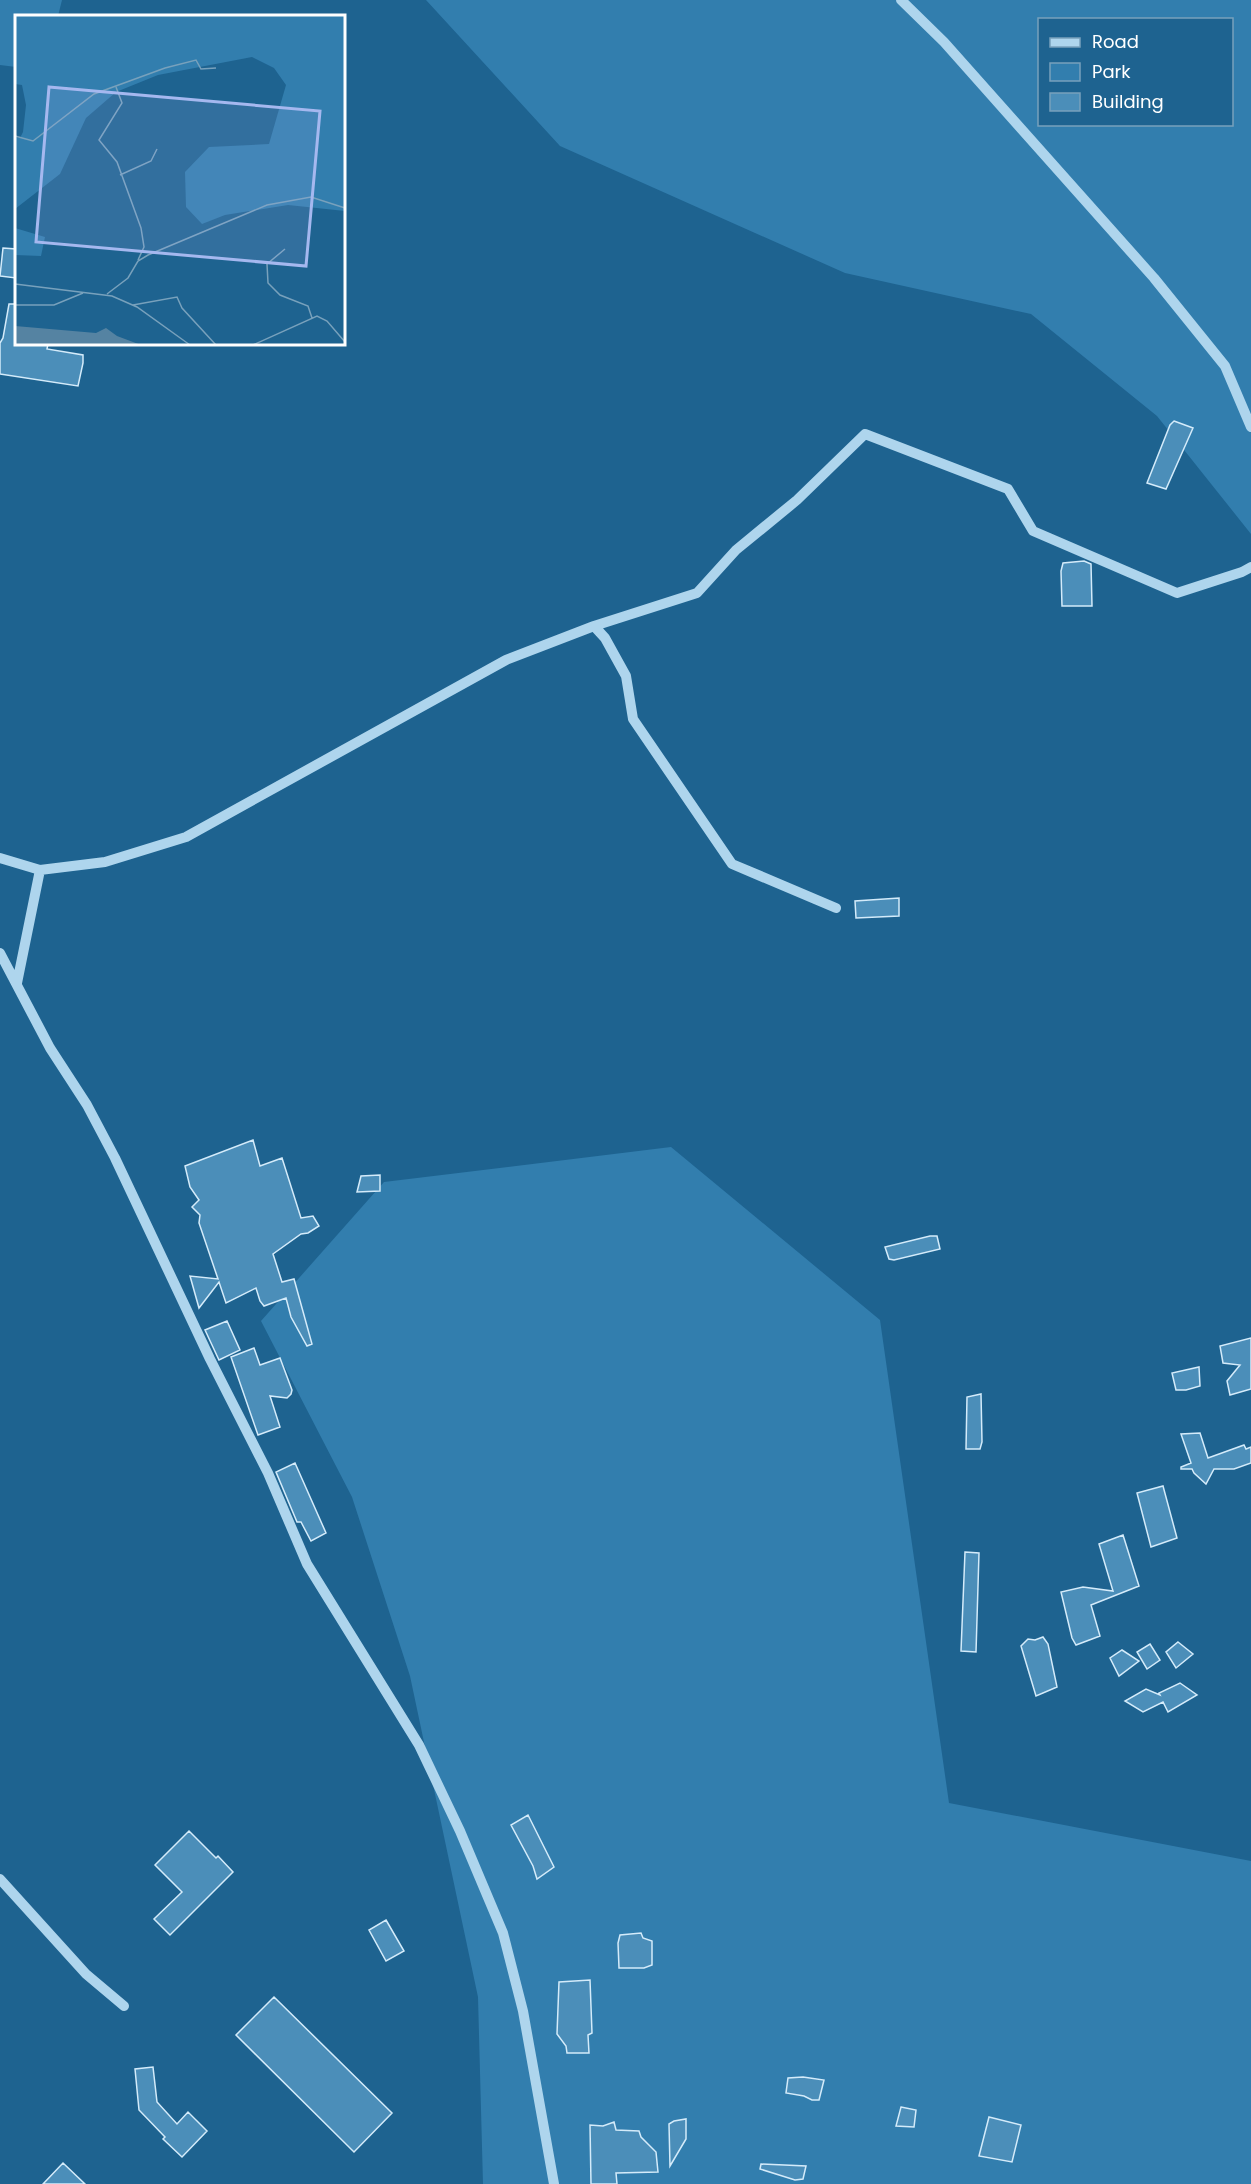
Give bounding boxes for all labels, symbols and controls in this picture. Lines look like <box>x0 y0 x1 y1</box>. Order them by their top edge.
inset map <box>15 15 345 345</box>
legend <box>1038 18 1233 126</box>
text: Road <box>1092 29 1139 54</box>
text: Park <box>1092 59 1131 84</box>
text: Building <box>1092 89 1164 114</box>

